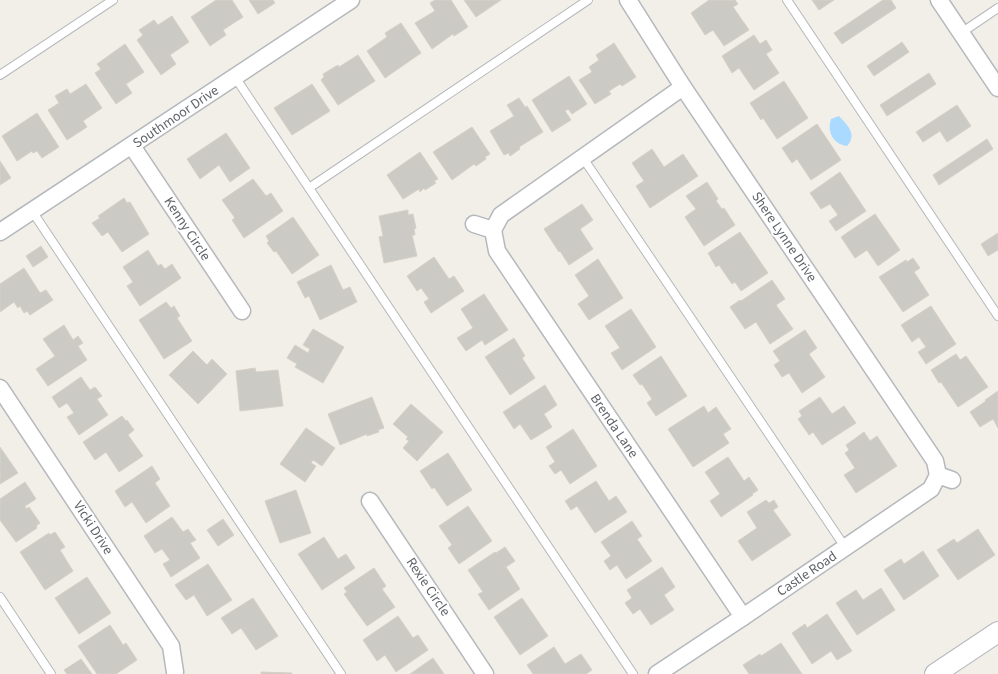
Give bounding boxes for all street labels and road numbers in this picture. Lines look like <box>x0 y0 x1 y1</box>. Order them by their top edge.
street label: Southmoor Drive <box>129 81 223 153</box>
street label: Shere Lynne Drive <box>746 188 822 286</box>
street label: Kenny Circle <box>159 193 215 265</box>
street label: Brenda Lane <box>585 390 643 462</box>
street label: Vicki Drive <box>68 497 118 559</box>
street label: Castle Road <box>773 546 841 602</box>
street label: Rexie Circle <box>401 554 455 620</box>

